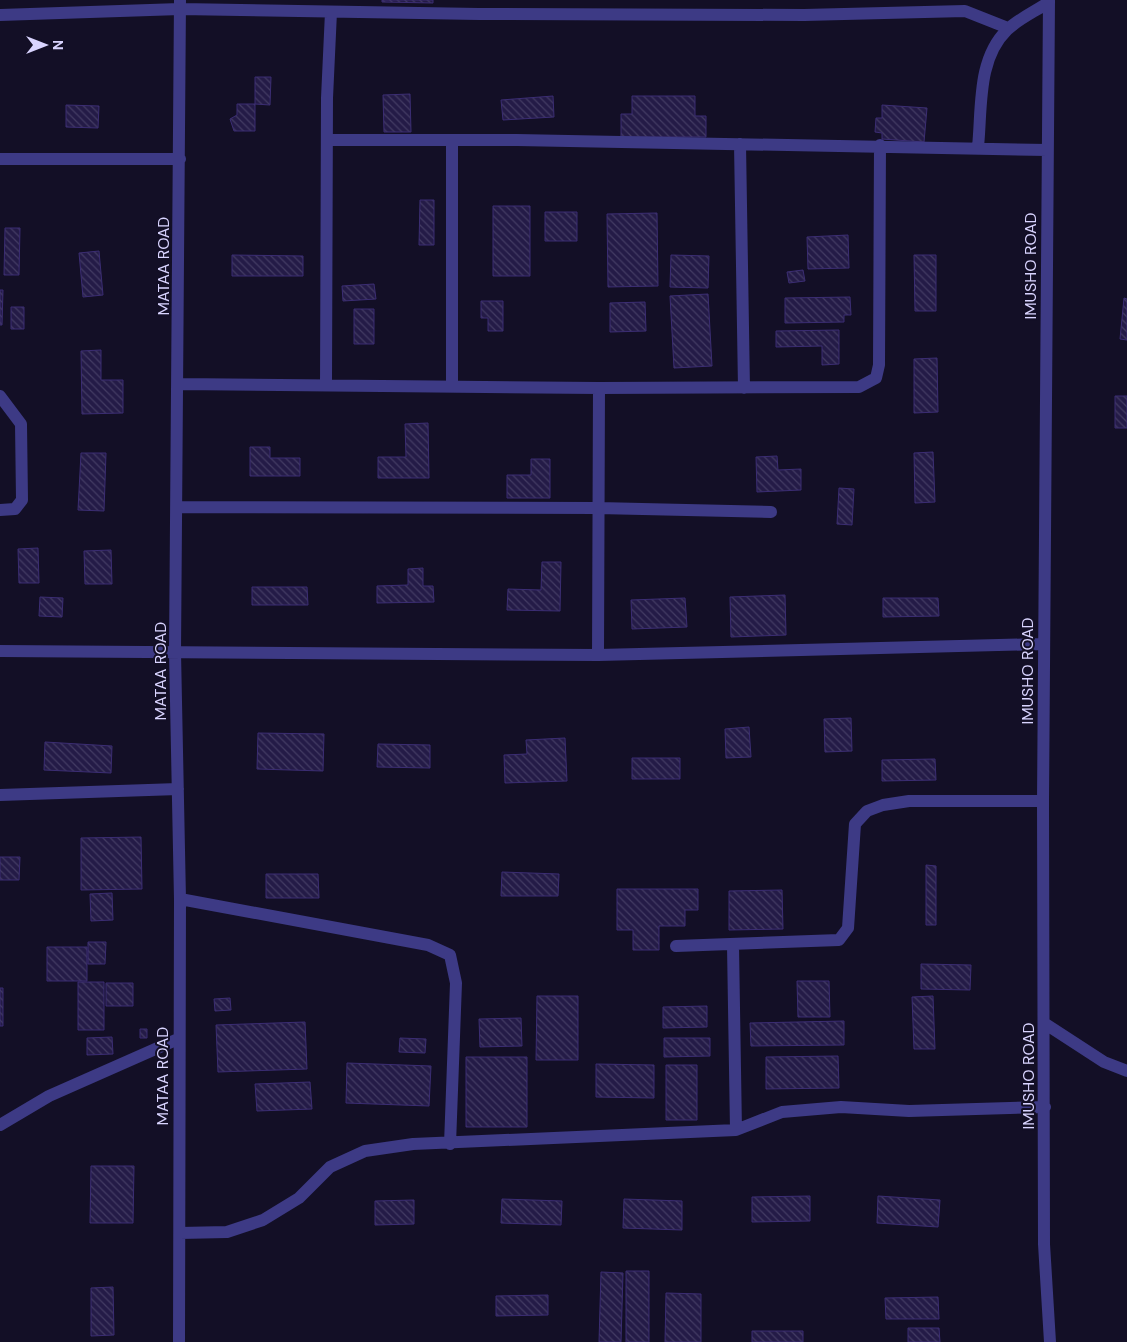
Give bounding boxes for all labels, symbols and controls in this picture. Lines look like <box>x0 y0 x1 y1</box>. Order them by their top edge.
north arrow <box>20 20 70 70</box>
text: N <box>49 40 67 50</box>
street label: IMUSHO ROAD <box>1020 212 1041 320</box>
street label: MATAA ROAD <box>153 217 174 315</box>
street label: IMUSHO ROAD <box>1017 617 1038 725</box>
street label: MATAA ROAD <box>150 622 171 720</box>
street label: IMUSHO ROAD <box>1018 1022 1039 1130</box>
street label: MATAA ROAD <box>152 1027 173 1125</box>

